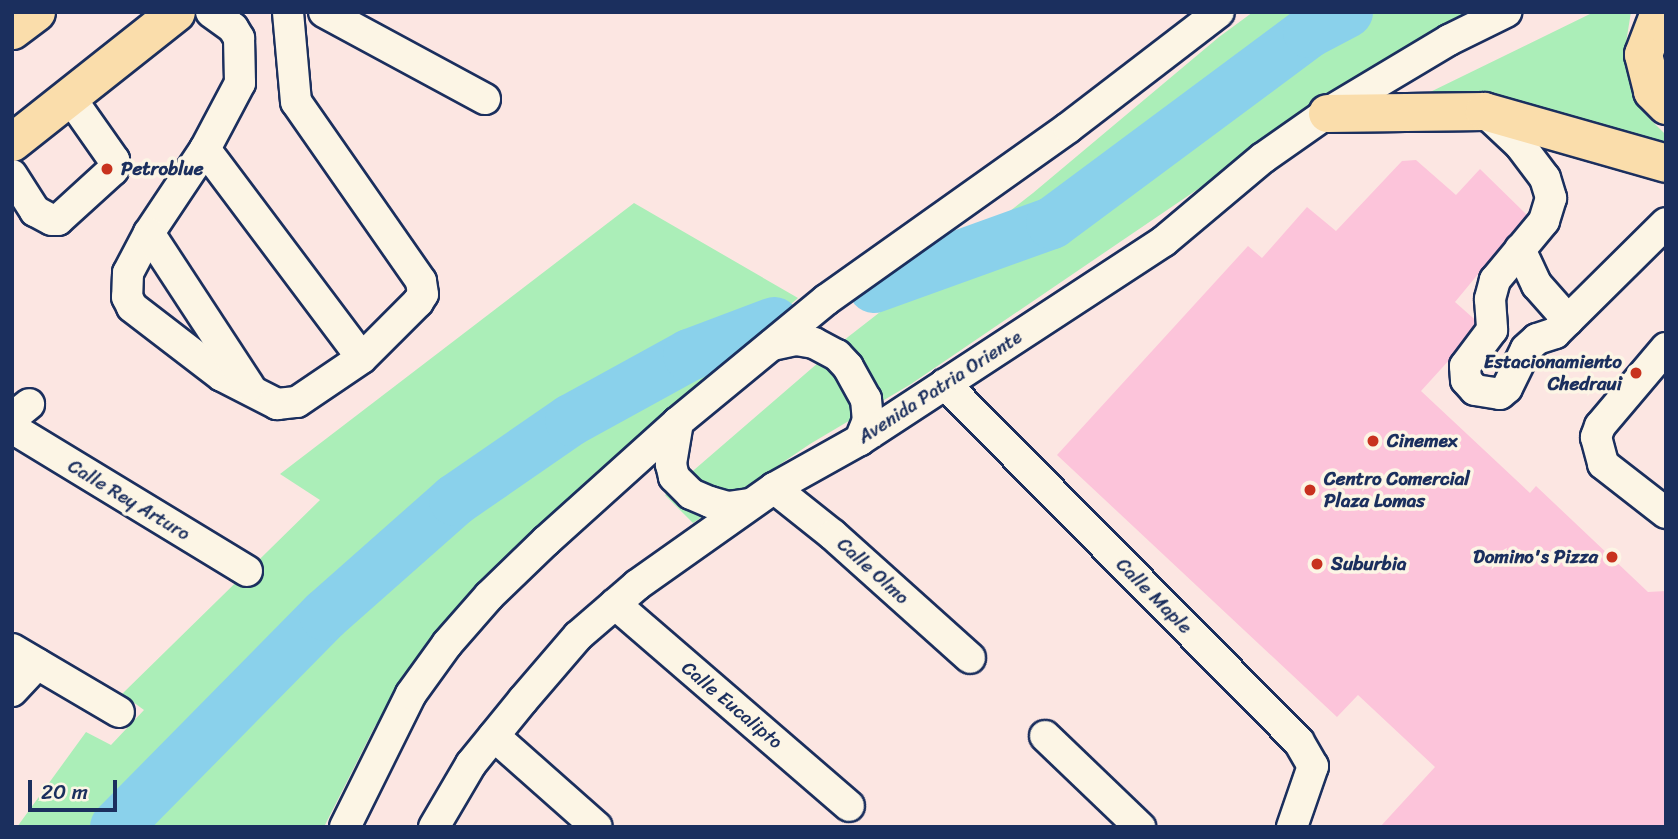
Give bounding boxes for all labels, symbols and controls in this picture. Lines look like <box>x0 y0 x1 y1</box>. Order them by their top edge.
place label: Petroblue <box>121 158 204 180</box>
marker: Petroblue <box>99 161 115 177</box>
street label: Avenida Patria Oriente <box>854 326 1026 448</box>
place label: Estacionamiento Chedraui <box>1484 351 1622 395</box>
marker: Estacionamiento Chedraui <box>1628 365 1644 381</box>
place label: Cinemex <box>1387 430 1458 452</box>
marker: Cinemex <box>1365 433 1381 449</box>
street label: Calle Rey Arturo <box>63 454 195 546</box>
place label: Centro Comercial Plaza Lomas <box>1324 468 1470 512</box>
marker: Centro Comercial Plaza Lomas <box>1302 482 1318 498</box>
street label: Calle Olmo <box>832 533 914 609</box>
place label: Domino's Pizza <box>1473 546 1598 568</box>
marker: Domino's Pizza <box>1604 549 1620 565</box>
place label: Suburbia <box>1331 553 1406 575</box>
street label: Calle Maple <box>1112 554 1196 638</box>
marker: Suburbia <box>1309 556 1325 572</box>
street label: Calle Eucalipto <box>677 656 787 754</box>
scale bar <box>32 766 121 810</box>
text: 20 m <box>41 773 88 811</box>

